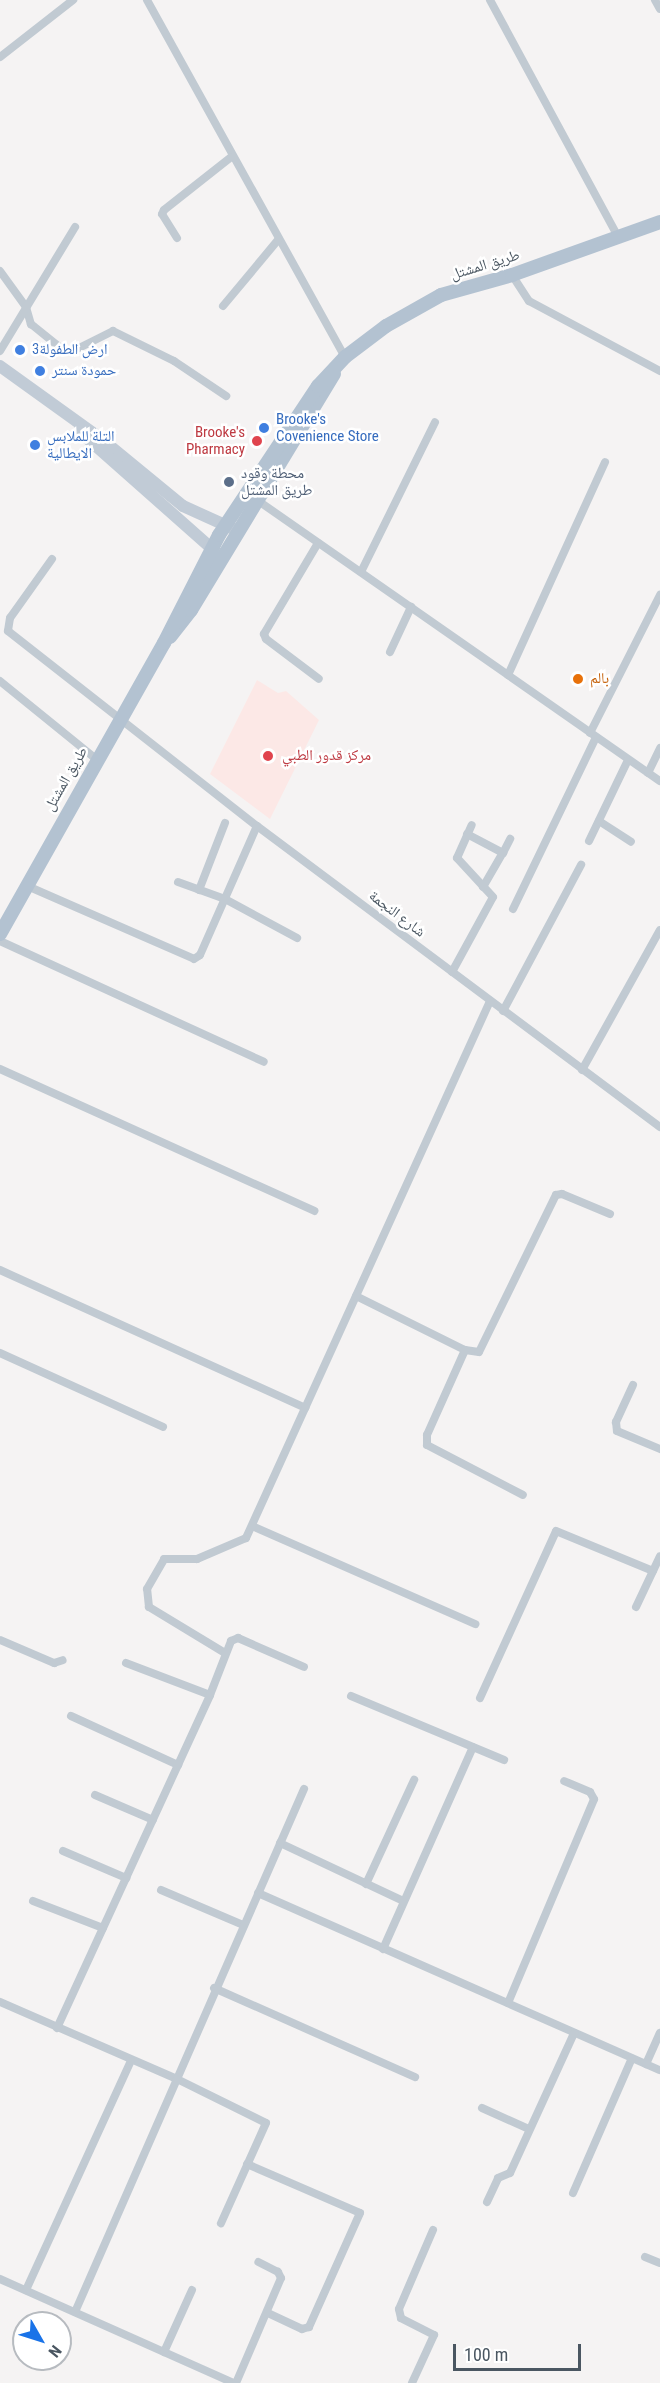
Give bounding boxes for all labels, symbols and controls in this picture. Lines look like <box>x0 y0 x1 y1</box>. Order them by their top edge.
street label: طريق المشتل <box>448 246 522 284</box>
place label: ارض الطفولة3 <box>32 341 108 359</box>
marker: ارض الطفولة3 <box>13 343 27 357</box>
place label: حمودة سنتر <box>52 362 116 380</box>
marker: حمودة سنتر <box>33 364 47 378</box>
place label: Brooke's Covenience Store <box>276 410 379 445</box>
marker: Brooke's Covenience Store <box>257 421 271 435</box>
place label: Brooke's Pharmacy <box>186 423 245 458</box>
place label: التلة للملابس الايطالية <box>47 427 115 462</box>
marker: Brooke's Pharmacy <box>250 434 264 448</box>
marker: التلة للملابس الايطالية <box>28 438 42 452</box>
place label: محطة وقود طريق المشتل <box>241 464 312 499</box>
marker: محطة وقود طريق المشتل <box>222 475 236 489</box>
place label: بالم <box>590 670 609 688</box>
marker: بالم <box>571 672 585 686</box>
street label: طريق المشتل <box>40 744 92 814</box>
marker: مركز قدور الطبي <box>259 747 277 765</box>
place label: مركز قدور الطبي <box>282 747 371 765</box>
street label: شارع النجمة <box>365 887 429 941</box>
north arrow <box>12 2311 72 2371</box>
scale bar <box>456 2332 584 2370</box>
text: N <box>44 2342 65 2361</box>
text: 100 m <box>464 2344 508 2365</box>

